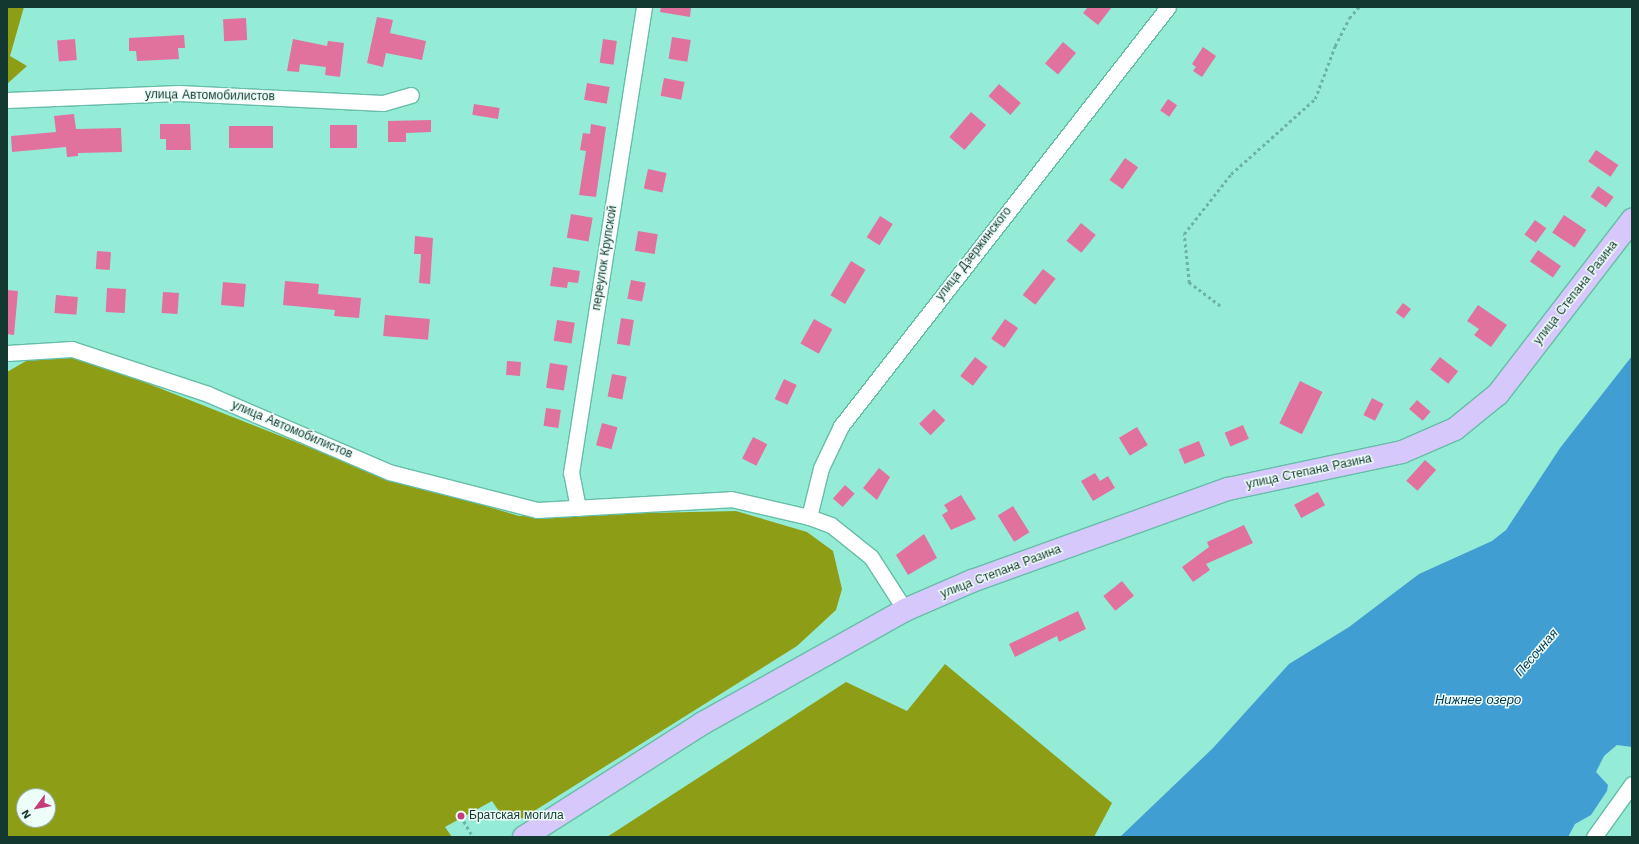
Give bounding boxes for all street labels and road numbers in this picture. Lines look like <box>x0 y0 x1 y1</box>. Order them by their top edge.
street label: улица Автомобилистов <box>145 88 275 104</box>
street label: переулок Крупской <box>590 204 620 312</box>
street label: улица Дзержинского <box>933 204 1015 304</box>
street label: улица Степана Разина <box>1531 238 1621 348</box>
street label: улица Автомобилистов <box>229 398 355 462</box>
street label: улица Степана Разина <box>1245 452 1373 492</box>
street label: улица Степана Разина <box>939 542 1063 602</box>

